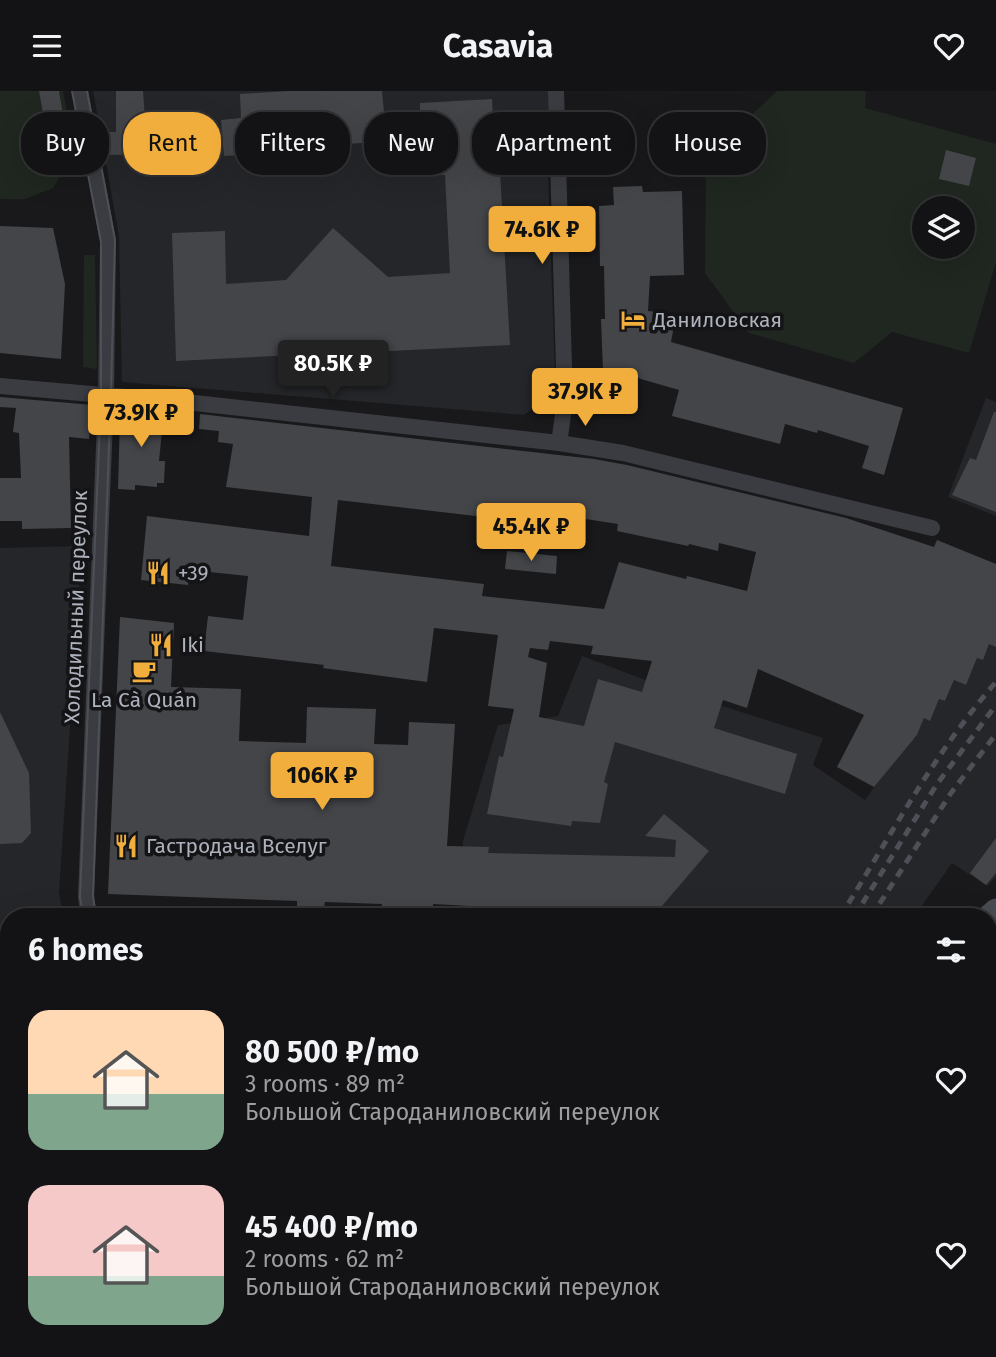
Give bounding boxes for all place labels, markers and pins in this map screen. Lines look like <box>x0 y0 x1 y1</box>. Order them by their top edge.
pin: 74.6K ₽ <box>477 207 607 266</box>
hotel icon: Даниловская <box>619 306 647 334</box>
place label: Даниловская <box>652 307 782 333</box>
pin: 80.5K ₽ <box>268 341 398 400</box>
pin: 37.9K ₽ <box>520 369 650 428</box>
pin: 73.9K ₽ <box>76 389 206 449</box>
pin: 45.4K ₽ <box>466 503 596 563</box>
restaurant icon: +39 <box>144 559 172 587</box>
place label: +39 <box>178 560 208 586</box>
restaurant icon: Iki <box>147 631 175 659</box>
place label: Iki <box>181 632 204 658</box>
cafe icon: La Cà Quán <box>130 657 158 685</box>
place label: La Cà Quán <box>91 687 197 713</box>
pin: 106K ₽ <box>265 753 379 812</box>
restaurant icon: Гастродача Вселуг <box>112 832 140 860</box>
place label: Гастродача Вселуг <box>146 833 327 859</box>

